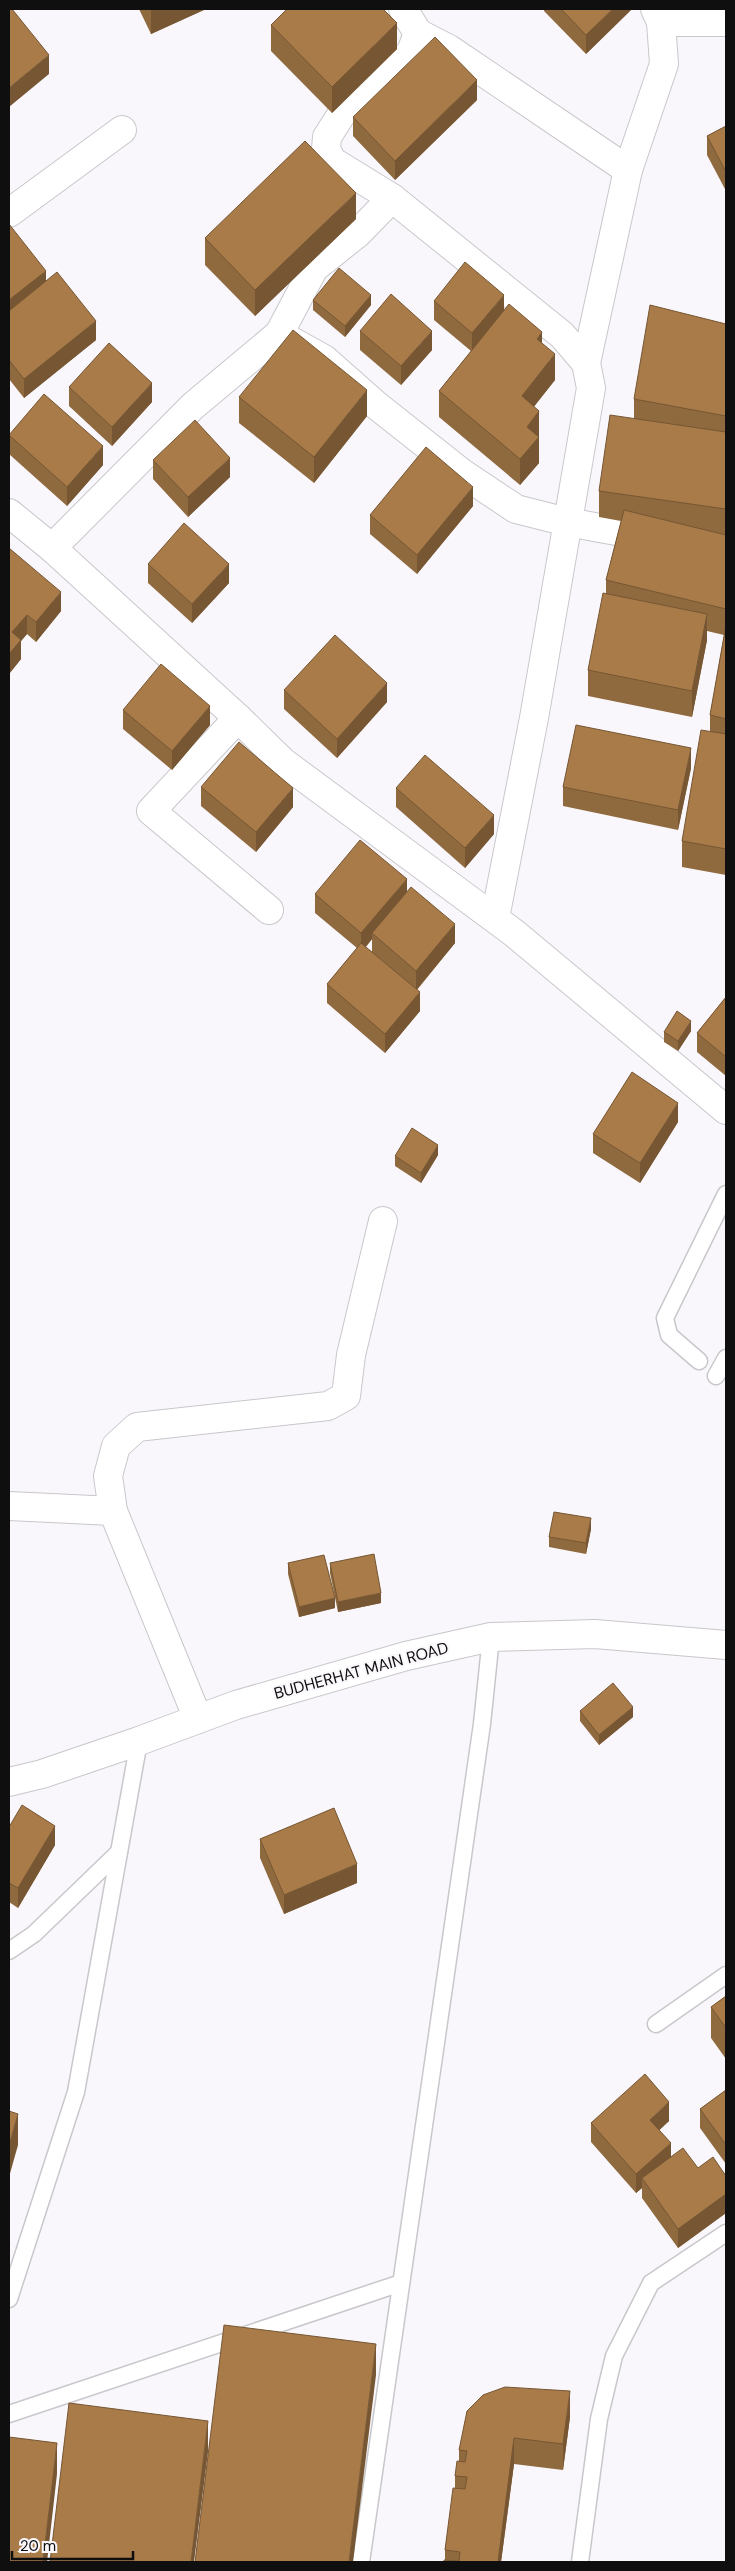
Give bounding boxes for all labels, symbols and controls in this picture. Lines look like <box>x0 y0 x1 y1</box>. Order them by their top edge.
street label: BUDHERHAT MAIN ROAD <box>272 1637 451 1704</box>
scale bar <box>12 2528 134 2560</box>
text: 20 m <box>20 2536 56 2556</box>

